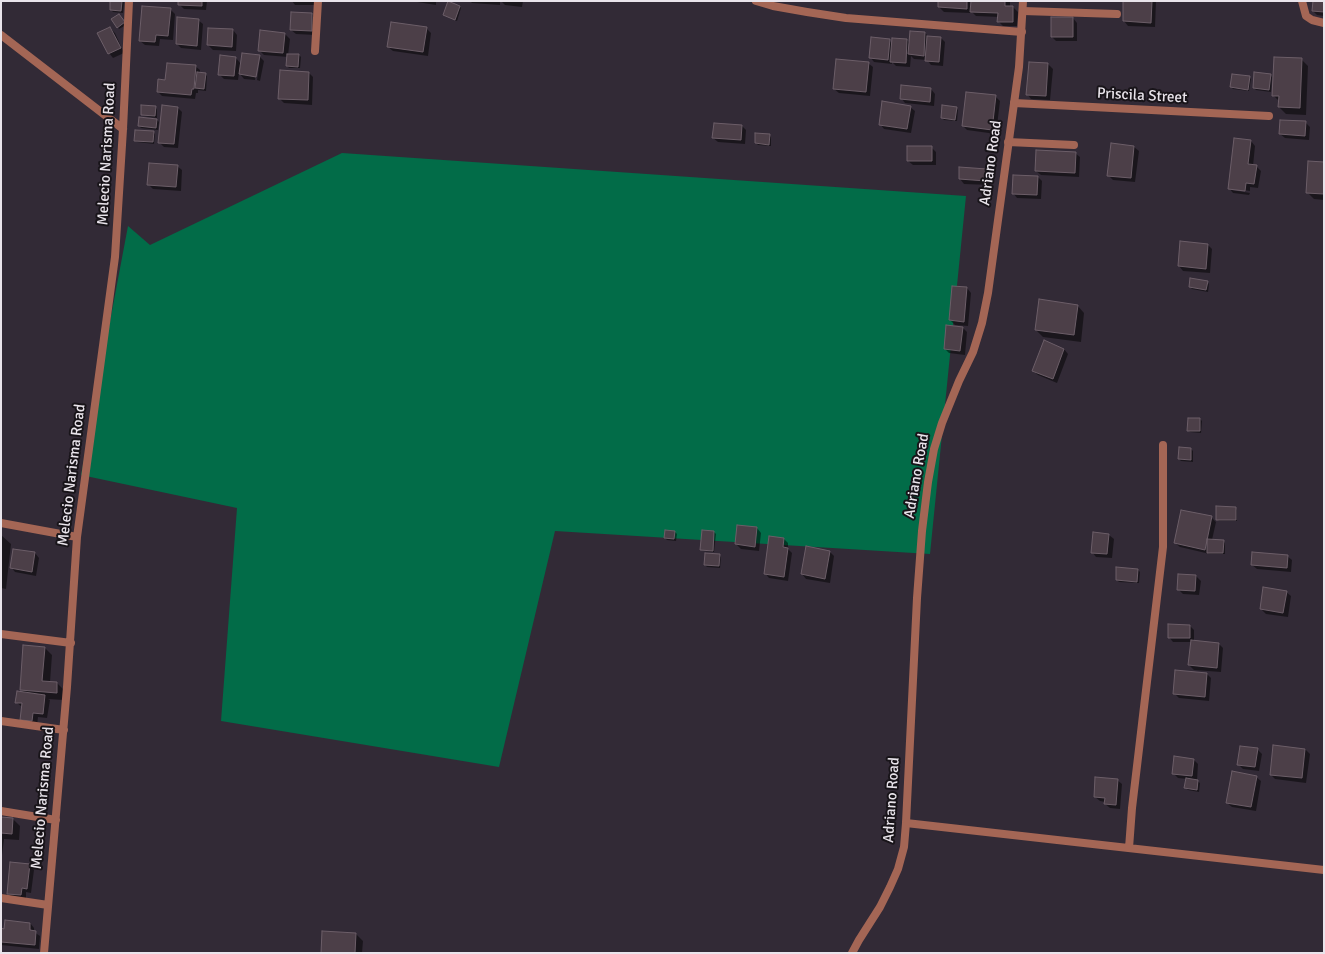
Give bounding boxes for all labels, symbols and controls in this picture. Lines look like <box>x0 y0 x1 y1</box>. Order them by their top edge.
street label: Melecio Narisma Road <box>94 82 120 226</box>
street label: Priscila Street <box>1096 85 1188 107</box>
street label: Adriano Road <box>976 119 1006 207</box>
street label: Melecio Narisma Road <box>54 403 90 547</box>
street label: Adriano Road <box>901 432 933 520</box>
street label: Melecio Narisma Road <box>28 726 58 870</box>
street label: Adriano Road <box>880 757 904 843</box>

